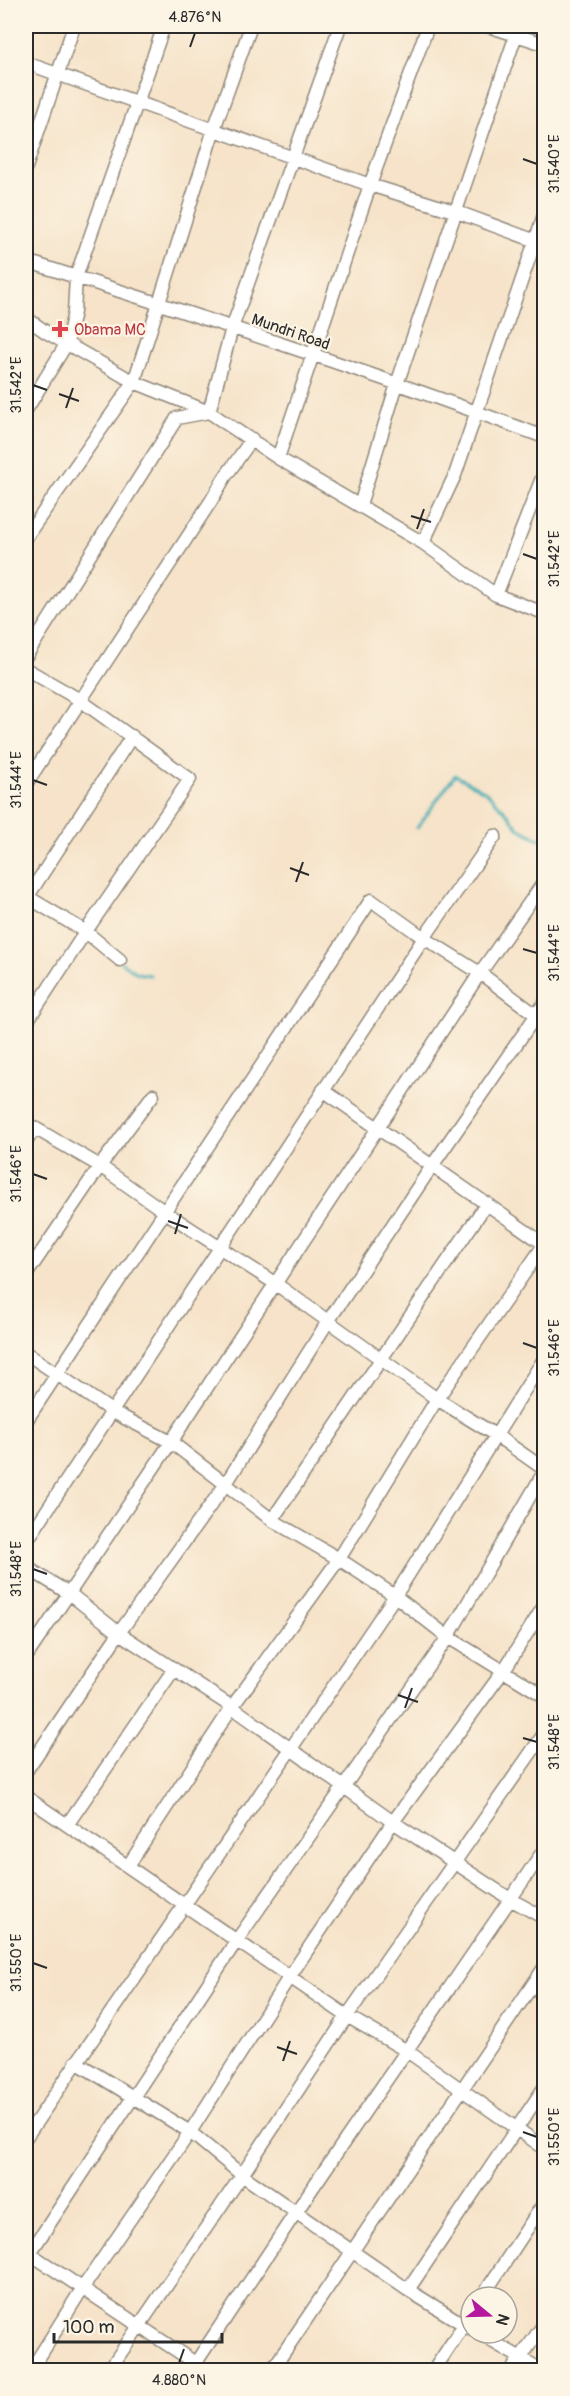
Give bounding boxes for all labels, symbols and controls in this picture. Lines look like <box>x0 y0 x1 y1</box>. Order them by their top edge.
text: 4.876°N <box>169 8 221 27</box>
text: 31.540°E <box>545 134 564 193</box>
street label: Mundri Road <box>249 309 333 355</box>
marker: Obama MC <box>51 320 69 338</box>
place label: Obama MC <box>74 320 146 340</box>
text: 31.542°E <box>7 356 26 414</box>
text: 31.542°E <box>545 530 564 588</box>
text: 31.544°E <box>7 751 26 809</box>
text: 31.544°E <box>545 924 564 982</box>
text: 31.546°E <box>7 1145 26 1203</box>
text: 31.546°E <box>545 1319 564 1377</box>
text: 31.548°E <box>7 1541 26 1597</box>
text: 31.548°E <box>545 1714 564 1770</box>
text: 31.550°E <box>7 1934 26 1992</box>
text: 31.550°E <box>545 2108 564 2166</box>
north arrow <box>459 2285 519 2345</box>
scale bar <box>54 2306 222 2344</box>
text: N <box>491 2311 513 2328</box>
text: 100 m <box>63 2316 115 2339</box>
text: 4.880°N <box>152 2371 206 2390</box>

